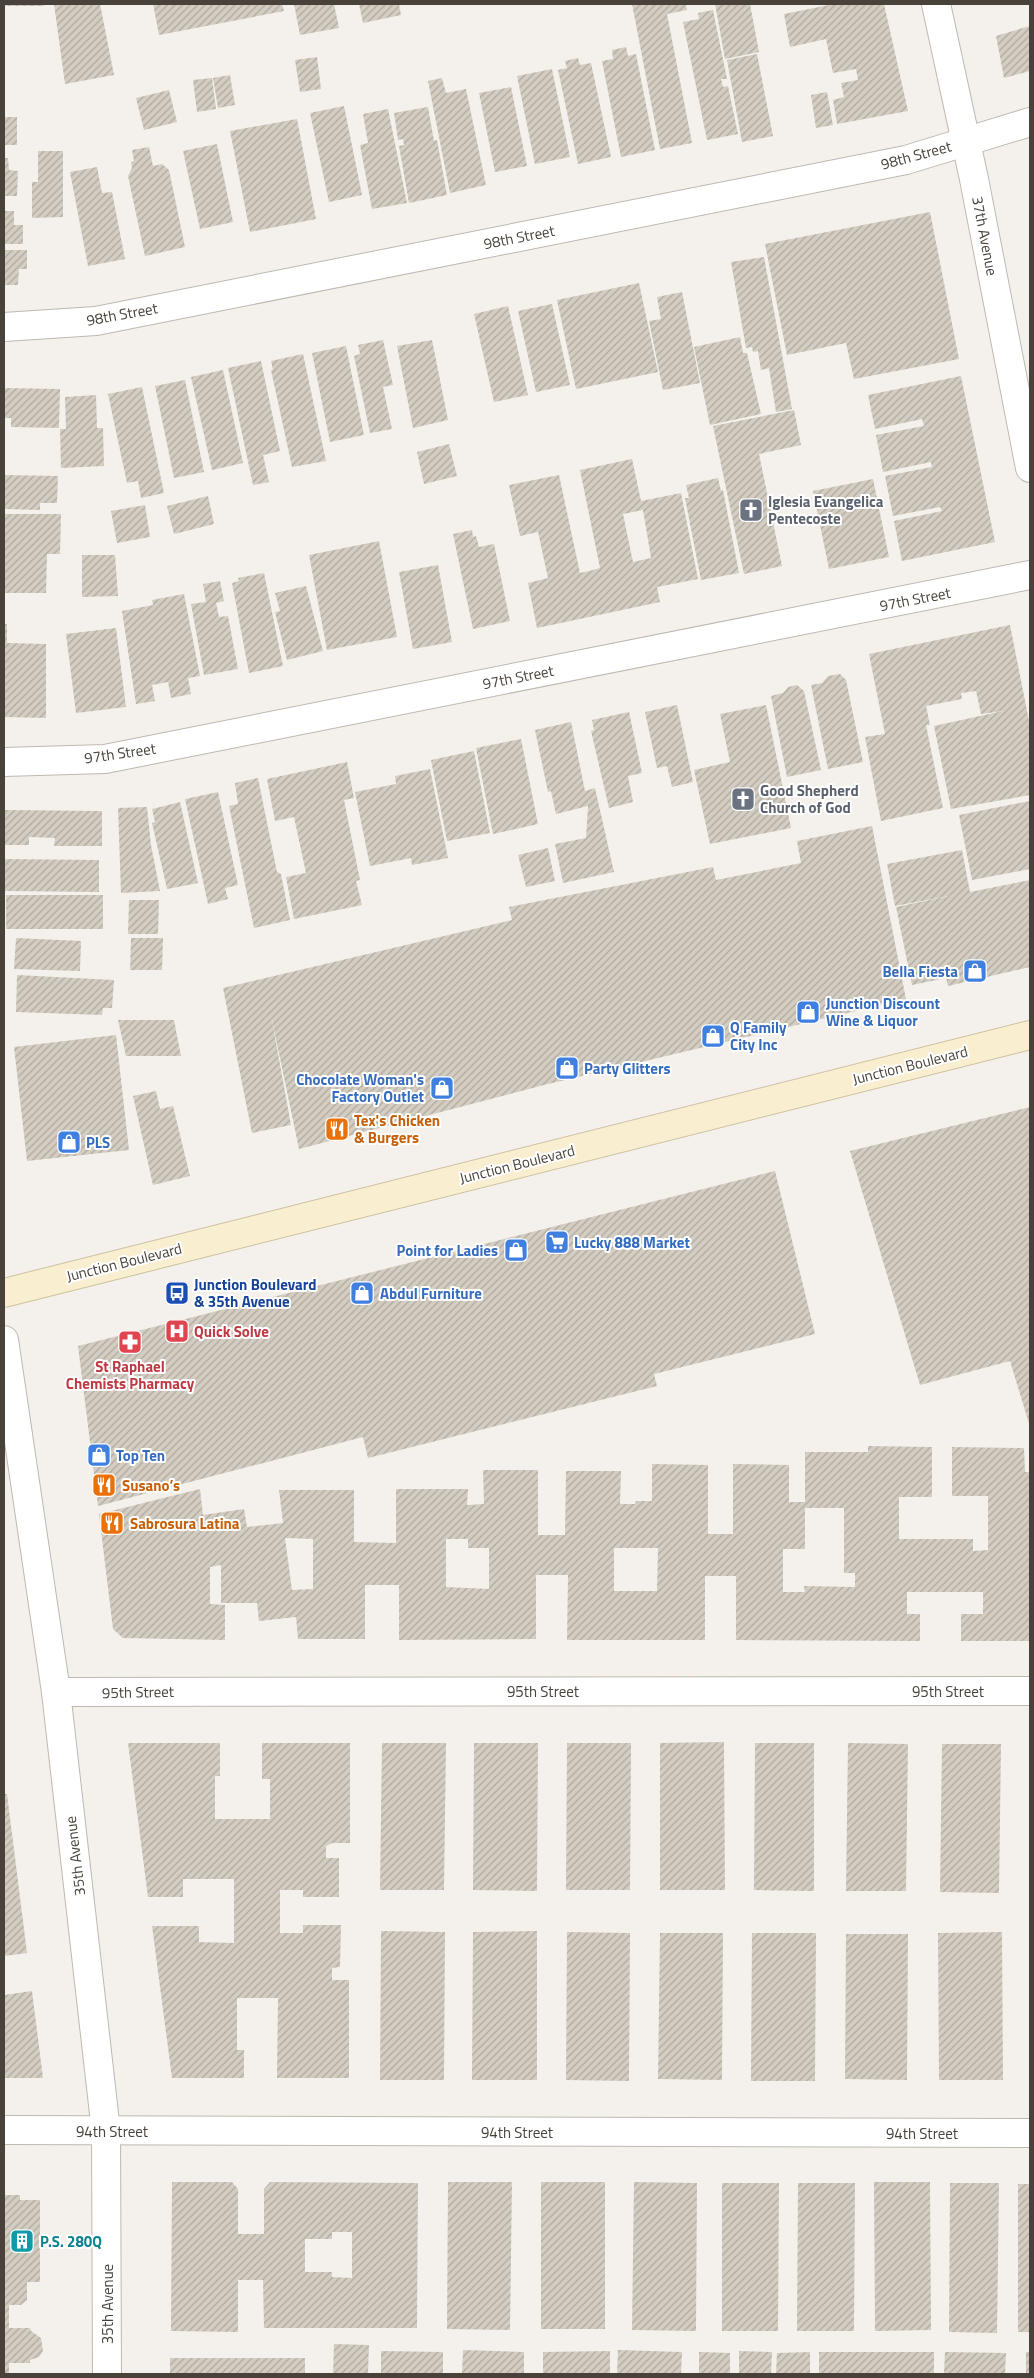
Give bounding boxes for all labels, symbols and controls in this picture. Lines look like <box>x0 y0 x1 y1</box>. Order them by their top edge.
street label: 98th Street <box>878 134 955 175</box>
street label: 37th Avenue <box>966 194 1004 278</box>
street label: 98th Street <box>481 219 557 255</box>
street label: 98th Street <box>85 296 160 332</box>
place label: Iglesia Evangelica Pentecoste <box>768 490 884 530</box>
church icon: Iglesia Evangelica Pentecoste <box>738 497 764 523</box>
street label: 97th Street <box>877 581 953 617</box>
street label: 97th Street <box>480 659 556 695</box>
street label: 97th Street <box>83 736 158 769</box>
place label: Good Shepherd Church of God <box>760 779 859 819</box>
church icon: Good Shepherd Church of God <box>730 786 756 812</box>
shop icon: Bella Fiesta <box>962 958 988 984</box>
place label: Bella Fiesta <box>882 960 958 983</box>
place label: Junction Discount Wine & Liquor <box>826 992 940 1032</box>
shop icon: Junction Discount Wine & Liquor <box>795 999 821 1025</box>
place label: Q Family City Inc <box>730 1016 787 1056</box>
shop icon: Q Family City Inc <box>700 1023 726 1049</box>
street label: Junction Boulevard <box>850 1040 970 1090</box>
shop icon: Party Glitters <box>554 1055 580 1081</box>
place label: Party Glitters <box>584 1057 671 1080</box>
place label: Chocolate Woman's Factory Outlet <box>296 1068 425 1108</box>
shop icon: Chocolate Woman's Factory Outlet <box>429 1075 455 1101</box>
place label: Tex's Chicken & Burgers <box>354 1109 440 1149</box>
restaurant icon: Tex's Chicken & Burgers <box>324 1116 350 1142</box>
shop icon: PLS <box>56 1129 82 1155</box>
place label: PLS <box>86 1131 110 1154</box>
street label: Junction Boulevard <box>457 1139 577 1189</box>
supermarket icon: Lucky 888 Market <box>544 1229 570 1255</box>
place label: Lucky 888 Market <box>574 1231 690 1254</box>
street label: Junction Boulevard <box>64 1237 184 1287</box>
shop icon: Point for Ladies <box>503 1237 529 1263</box>
place label: Point for Ladies <box>397 1239 498 1262</box>
place label: Junction Boulevard & 35th Avenue <box>194 1273 317 1313</box>
bus stop icon: Junction Boulevard & 35th Avenue <box>164 1280 190 1306</box>
shop icon: Abdul Furniture <box>349 1280 375 1306</box>
place label: Abdul Furniture <box>380 1282 482 1305</box>
hospital icon: Quick Solve <box>164 1318 190 1344</box>
place label: Quick Solve <box>194 1320 269 1343</box>
pharmacy icon: St Raphael Chemists Pharmacy <box>117 1329 143 1355</box>
place label: St Raphael Chemists Pharmacy <box>66 1355 195 1395</box>
shop icon: Top Ten <box>86 1442 112 1468</box>
place label: Top Ten <box>116 1444 165 1467</box>
restaurant icon: Susano’s <box>91 1472 117 1498</box>
place label: Susano’s <box>122 1474 180 1497</box>
restaurant icon: Sabrosura Latina <box>99 1510 125 1536</box>
place label: Sabrosura Latina <box>130 1512 240 1535</box>
street label: 95th Street <box>102 1680 175 1704</box>
street label: 95th Street <box>507 1680 580 1703</box>
street label: 95th Street <box>912 1680 985 1703</box>
street label: 35th Avenue <box>59 1815 91 1897</box>
street label: 94th Street <box>76 2120 149 2143</box>
street label: 94th Street <box>481 2121 554 2144</box>
street label: 94th Street <box>886 2122 959 2145</box>
building icon: P.S. 280Q <box>9 2228 35 2254</box>
place label: P.S. 280Q <box>40 2230 102 2253</box>
street label: 35th Avenue <box>96 2264 119 2344</box>

